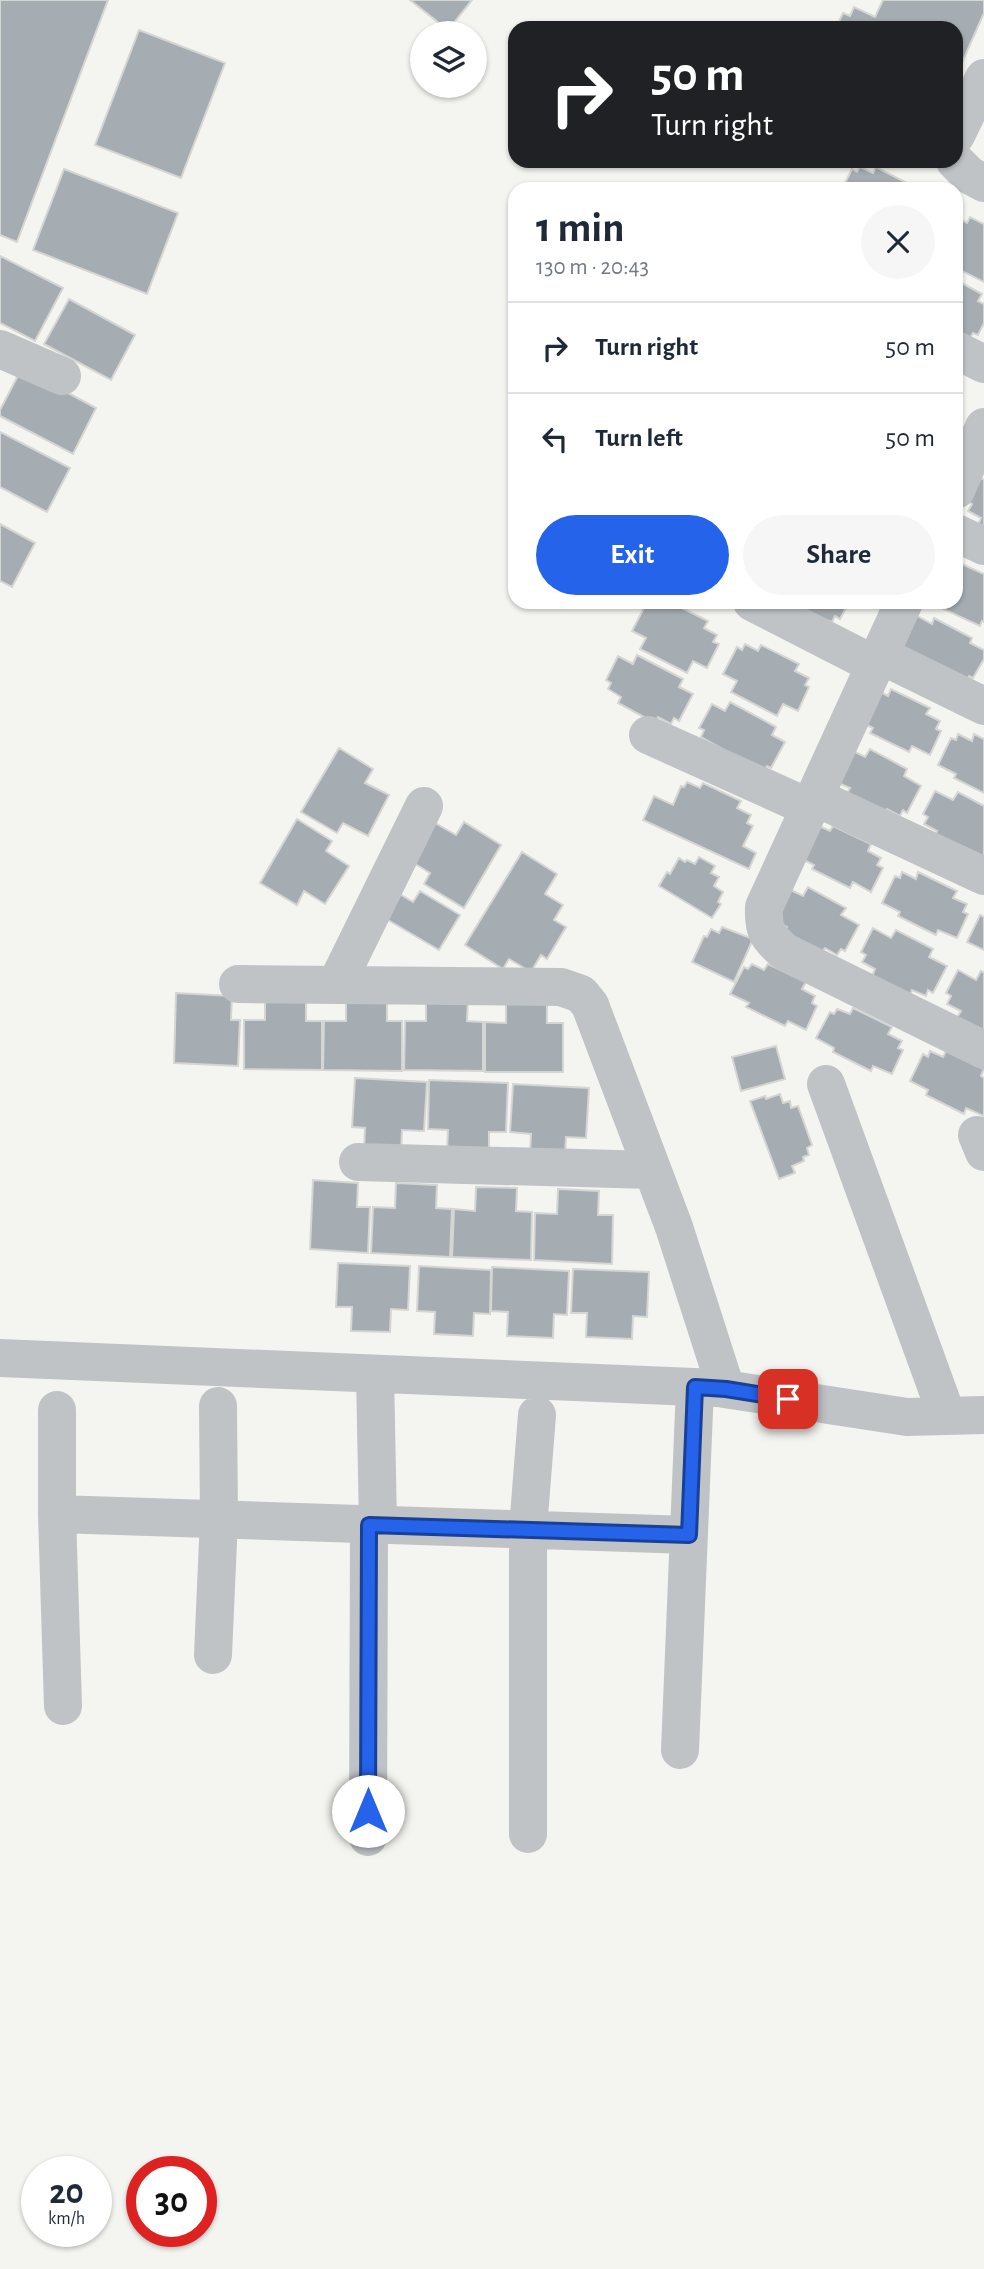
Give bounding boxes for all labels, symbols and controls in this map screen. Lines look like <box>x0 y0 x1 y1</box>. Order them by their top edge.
map controls <box>410 21 487 98</box>
button: layers <box>410 21 487 98</box>
icon: right <box>536 49 627 140</box>
text: 50 m <box>651 51 745 100</box>
text: Turn right <box>651 109 773 141</box>
button: close <box>861 205 935 279</box>
text: 1 min <box>536 207 625 249</box>
text: 130 m · 20:43 <box>536 256 649 279</box>
icon: right <box>536 329 574 367</box>
text: Turn right <box>595 334 698 360</box>
text: 50 m <box>885 334 935 360</box>
icon: left <box>536 420 574 458</box>
text: Turn left <box>595 425 683 451</box>
text: 50 m <box>885 425 935 451</box>
button: Exit <box>536 515 729 595</box>
button: Share <box>743 515 935 595</box>
pin <box>758 1369 818 1429</box>
icon: arrive <box>769 1380 807 1418</box>
position arrow <box>331 1774 405 1848</box>
speed limit sign: 30 <box>126 2156 217 2247</box>
text: 20 <box>49 2175 84 2210</box>
text: km/h <box>48 2210 85 2228</box>

